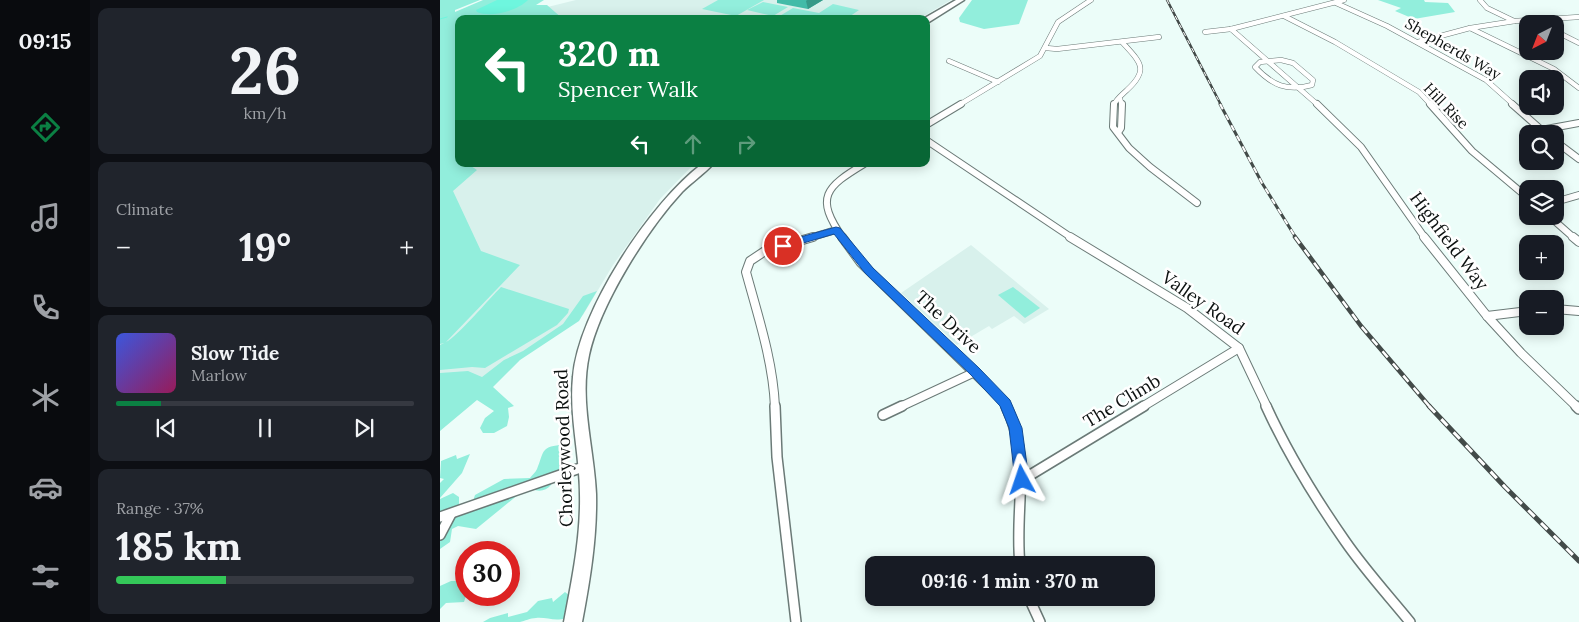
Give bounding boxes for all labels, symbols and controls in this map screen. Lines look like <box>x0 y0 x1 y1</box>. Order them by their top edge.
street label: Shepherds Way <box>1402 13 1505 84</box>
north arrow <box>1519 15 1564 60</box>
map controls <box>1519 15 1564 335</box>
text: 09:15 <box>19 27 71 55</box>
text: 26 <box>229 29 301 112</box>
text: 320 m <box>558 31 660 76</box>
icon: left <box>475 35 540 100</box>
button: sound <box>1519 70 1564 115</box>
text: Spencer Walk <box>558 75 698 103</box>
street label: Hill Rise <box>1420 79 1473 133</box>
text: km/h <box>243 103 287 123</box>
icon: directions <box>28 110 63 145</box>
button: search <box>1519 125 1564 170</box>
icon: left <box>626 130 654 158</box>
icon: ahead <box>679 130 707 158</box>
icon: right <box>732 130 760 158</box>
button: layers <box>1519 180 1564 225</box>
street label: Highfield Way <box>1405 187 1494 295</box>
text: Climate <box>116 199 173 219</box>
icon: music <box>28 200 63 235</box>
text: 19° <box>239 223 291 271</box>
pin <box>762 225 804 267</box>
text: − <box>116 230 131 266</box>
text: + <box>399 230 414 266</box>
icon: arrive <box>769 232 797 260</box>
button: + <box>1519 235 1564 280</box>
street label: Valley Road <box>1157 265 1249 340</box>
street label: The Drive <box>911 285 986 358</box>
icon: phone <box>28 290 63 325</box>
button: − <box>1519 290 1564 335</box>
text: Slow Tide <box>191 341 279 365</box>
text: Marlow <box>191 365 247 385</box>
street label: Chorleywood Road <box>549 368 578 527</box>
street label: The Climb <box>1079 369 1164 433</box>
icon: climate <box>28 380 63 415</box>
icon: previous <box>152 414 180 442</box>
icon: pause <box>251 414 279 442</box>
icon: next <box>350 414 378 442</box>
position arrow <box>995 453 1047 505</box>
icon: car <box>28 470 63 505</box>
text: Range · 37% <box>116 498 204 518</box>
text: 185 km <box>116 522 241 570</box>
speed limit sign: 30 <box>455 541 520 606</box>
icon: filters <box>28 559 63 594</box>
text: 09:16 · 1 min · 370 m <box>921 569 1099 593</box>

